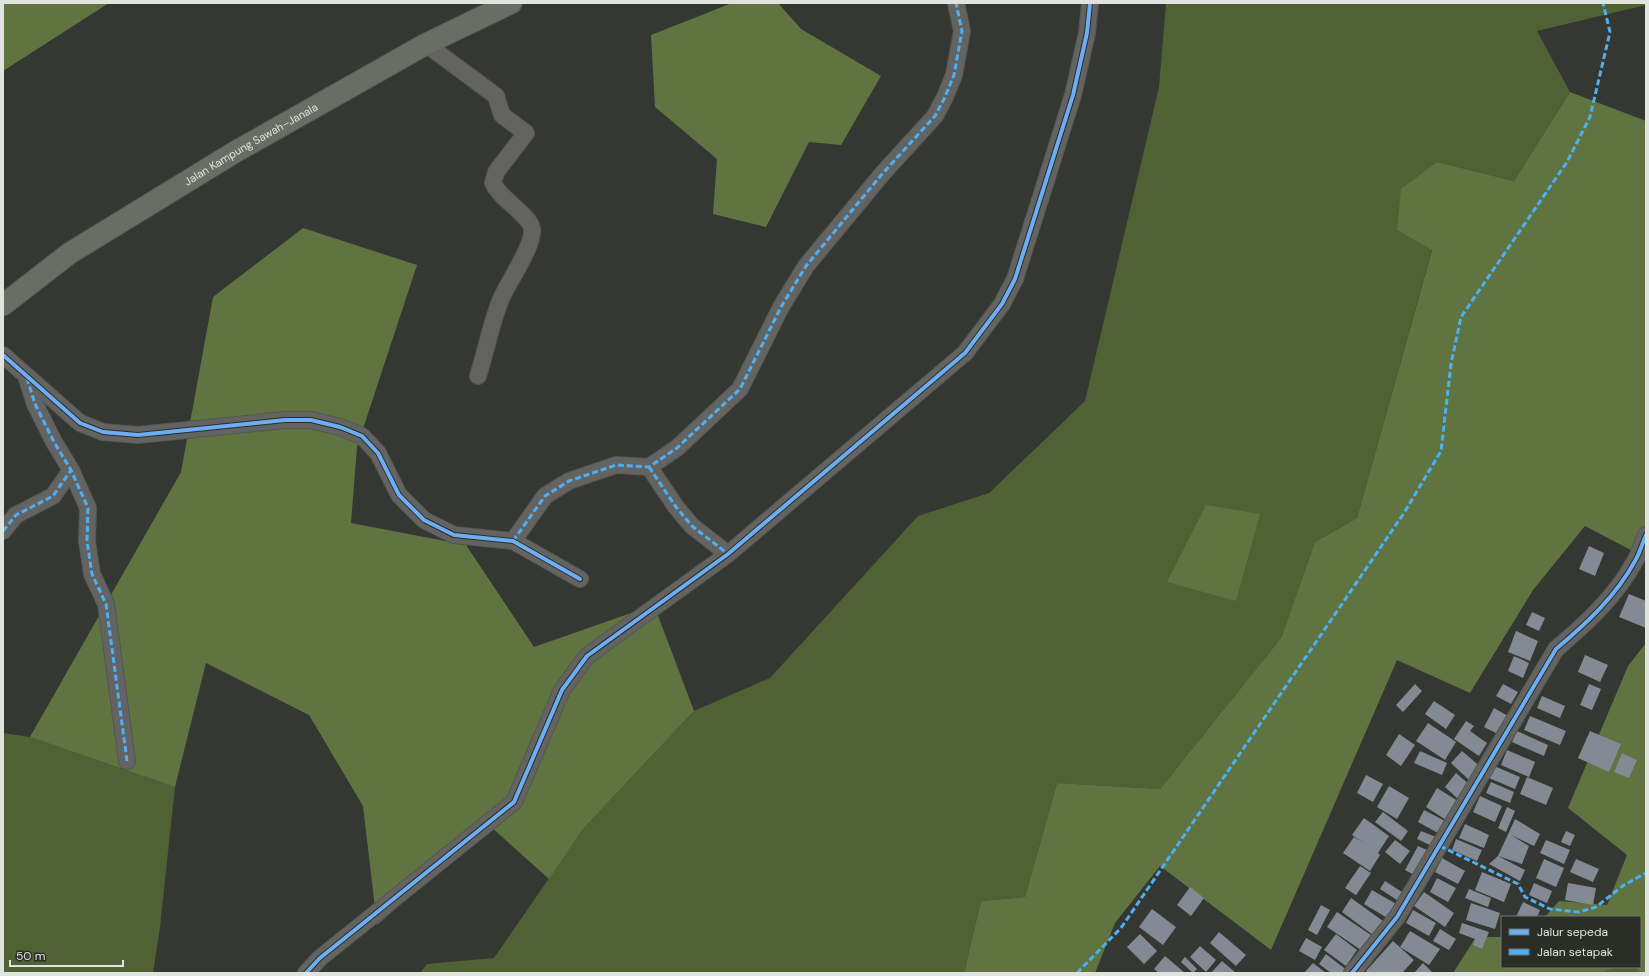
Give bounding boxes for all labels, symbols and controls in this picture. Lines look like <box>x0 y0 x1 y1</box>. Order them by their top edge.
street label: Jalan Kampung Sawah–Janala <box>182 100 320 188</box>
legend <box>1501 916 1641 968</box>
text: Jalur sepeda <box>1537 924 1608 940</box>
scale bar <box>10 942 123 968</box>
text: Jalan setapak <box>1537 944 1613 960</box>
text: 50 m <box>16 948 45 964</box>

